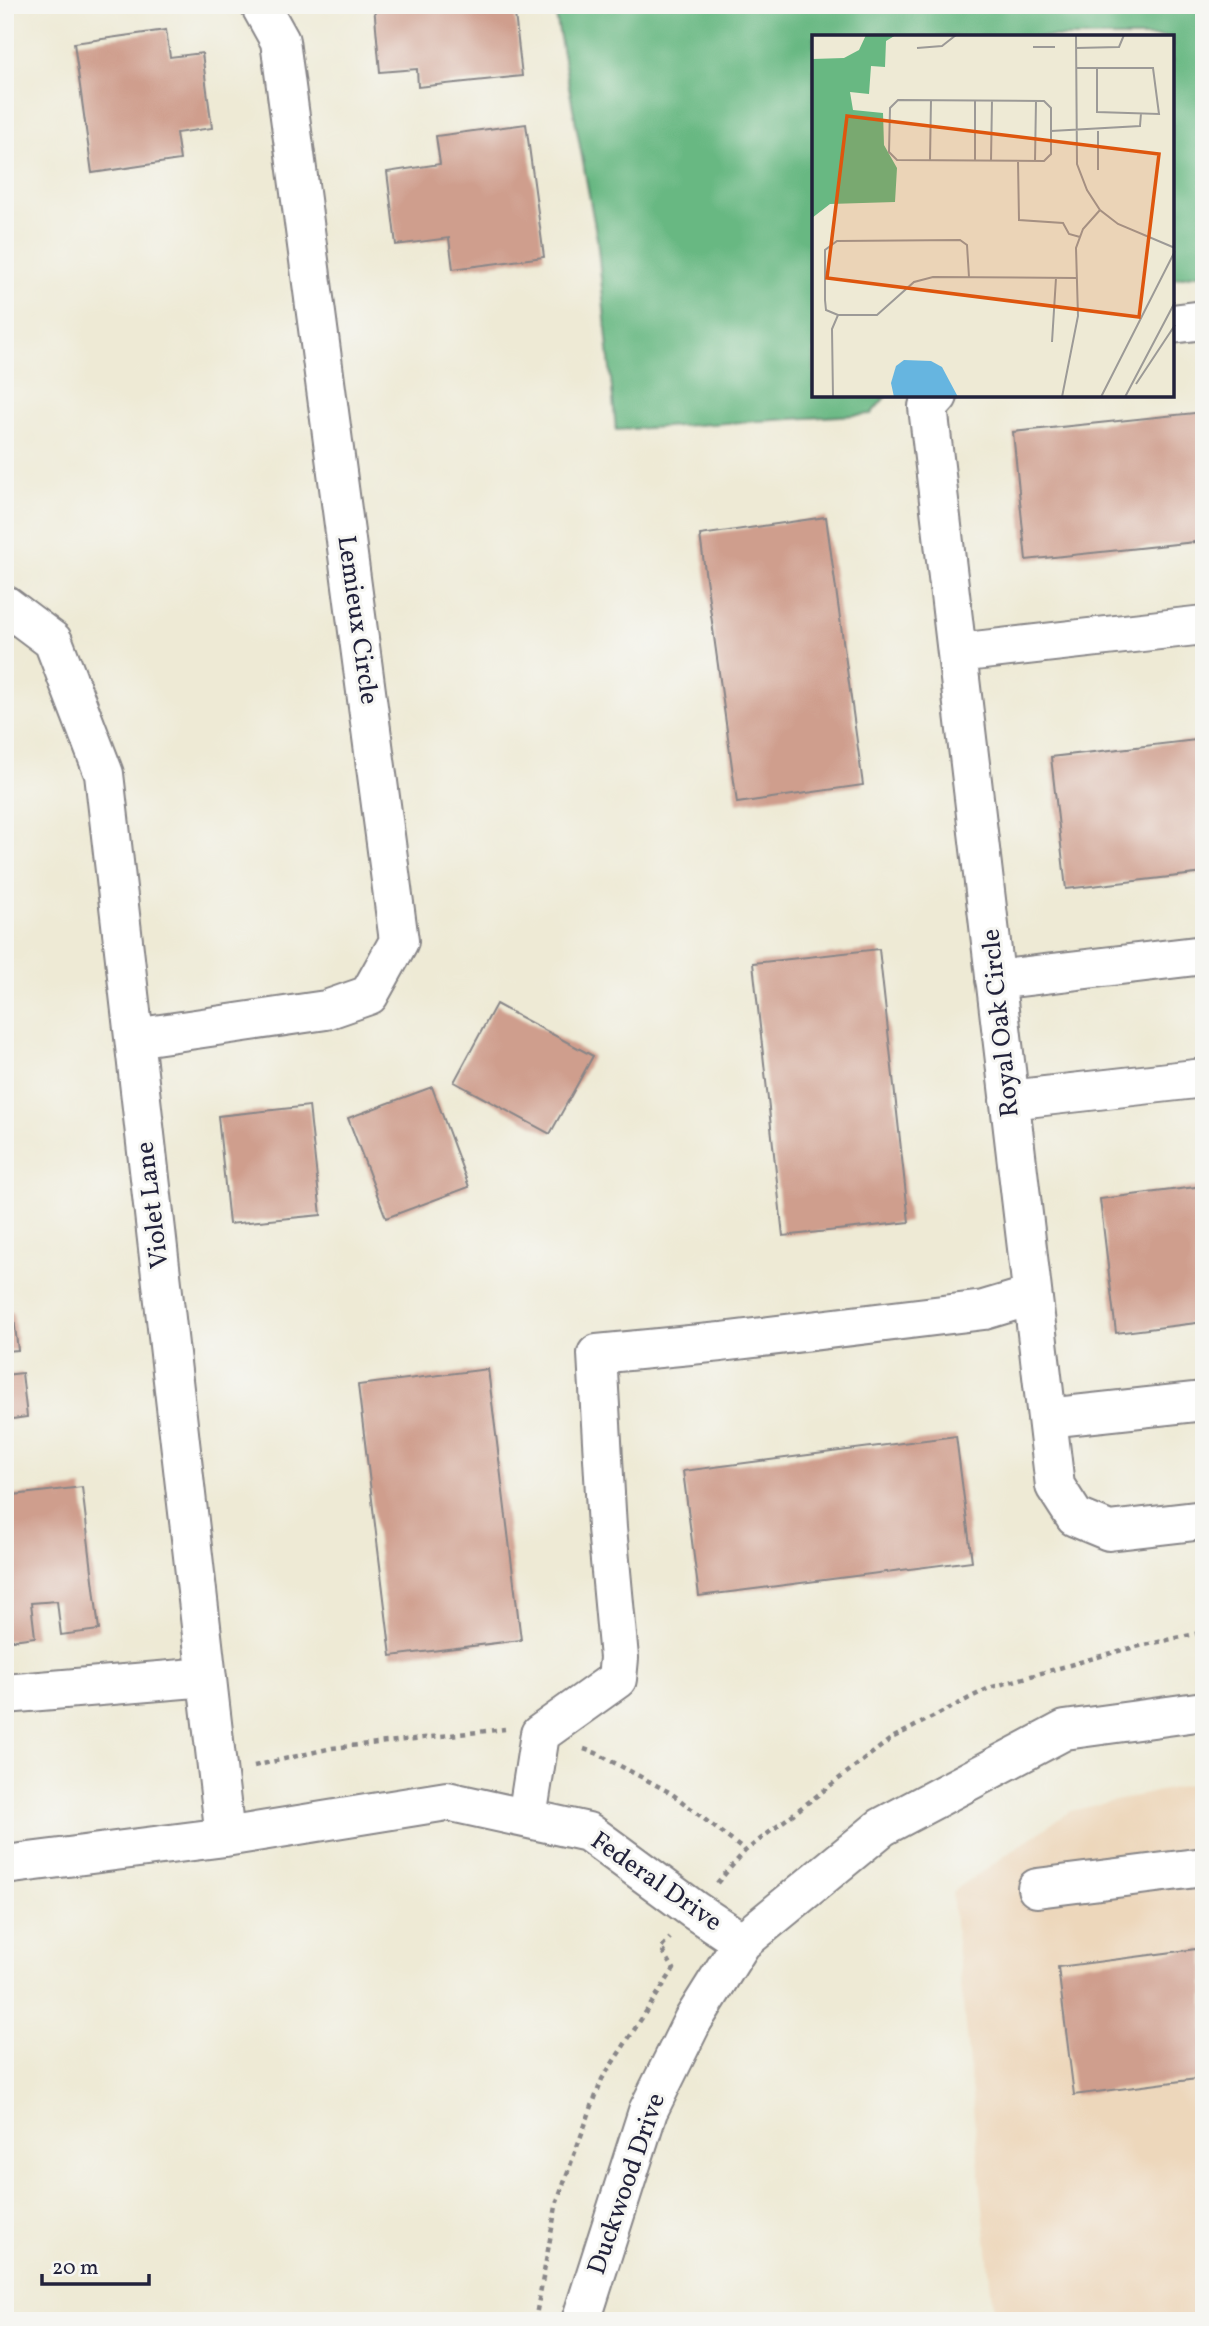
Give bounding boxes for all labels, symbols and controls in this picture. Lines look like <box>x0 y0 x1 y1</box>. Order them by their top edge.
inset map <box>812 35 1174 397</box>
street label: Lemieux Circle <box>327 533 387 707</box>
street label: Royal Oak Circle <box>973 927 1029 1119</box>
street label: Violet Lane <box>127 1139 179 1271</box>
street label: Federal Drive <box>583 1823 729 1941</box>
street label: Duckwood Drive <box>579 2088 675 2280</box>
scale bar <box>42 2242 149 2286</box>
text: 20 m <box>52 2254 98 2283</box>

